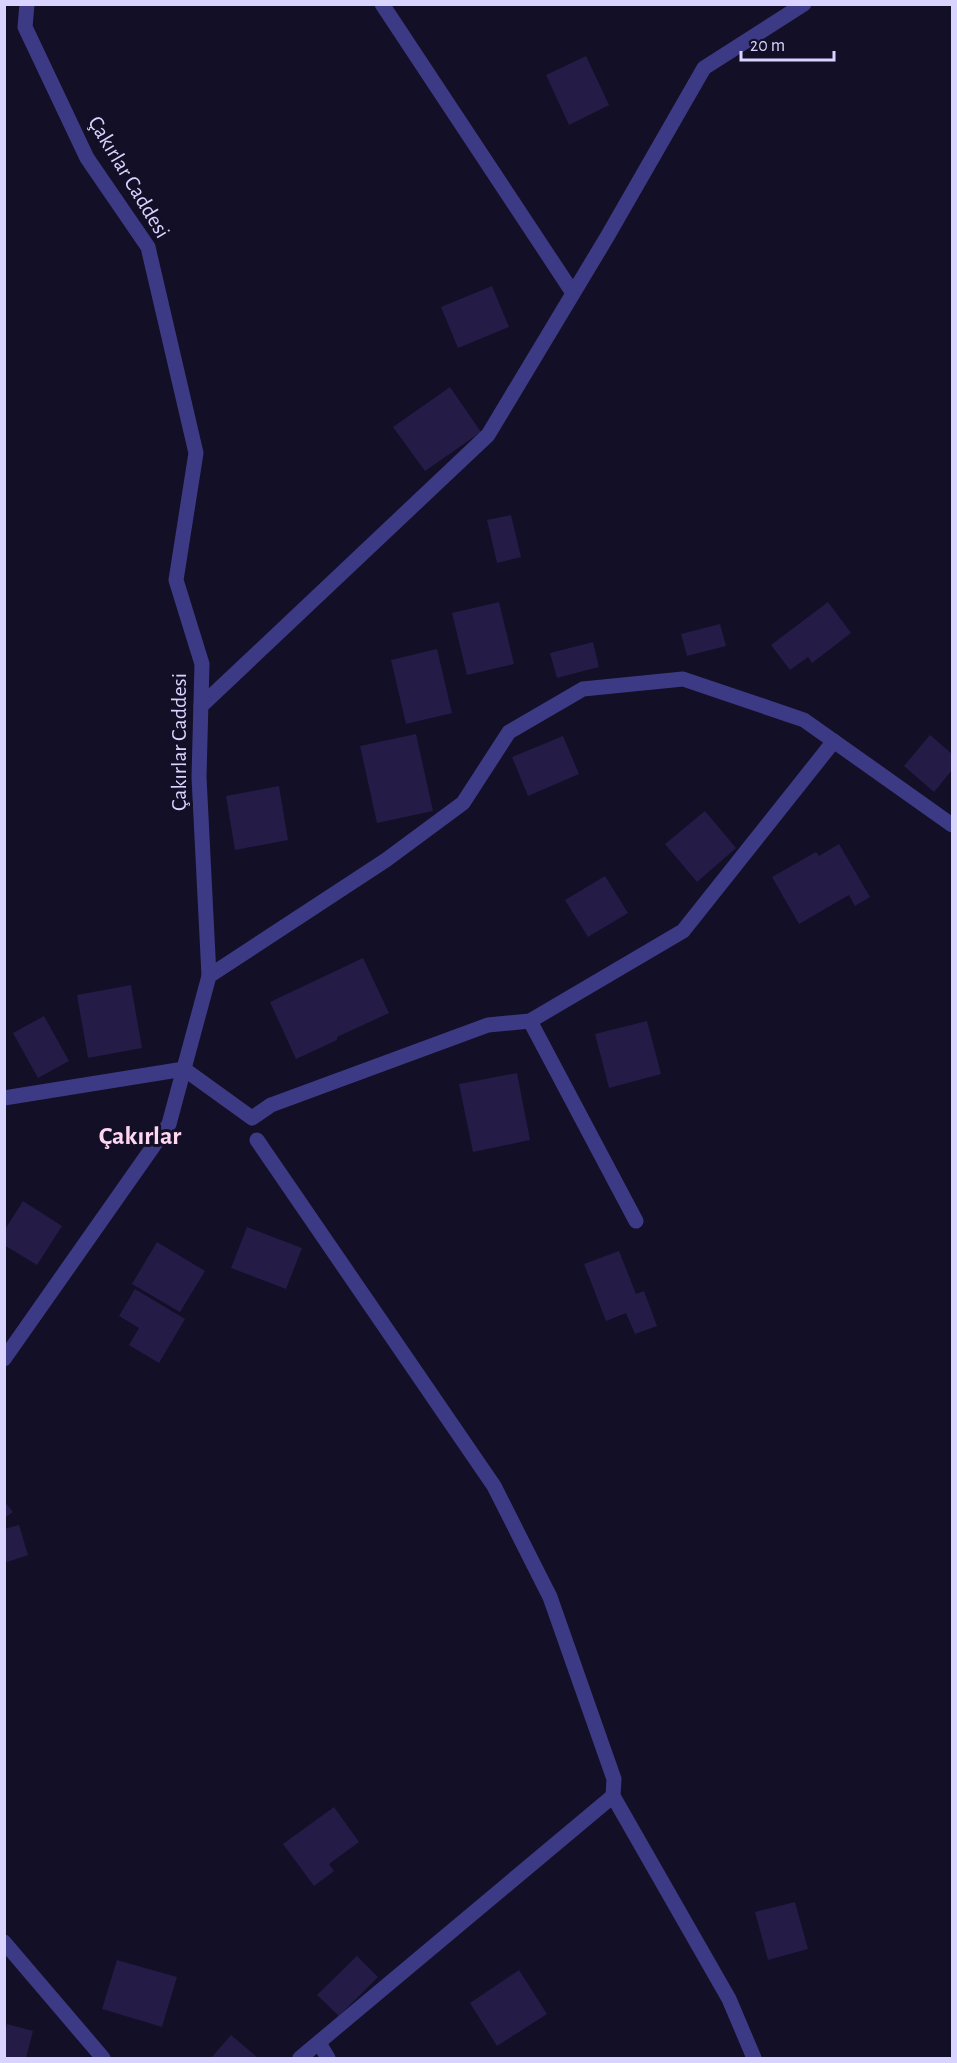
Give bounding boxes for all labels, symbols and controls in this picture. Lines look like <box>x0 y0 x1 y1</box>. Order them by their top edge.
scale bar <box>741 24 834 62</box>
text: 20 m <box>750 37 785 55</box>
street label: Çakırlar Caddesi <box>84 112 174 242</box>
street label: Çakırlar Caddesi <box>168 673 190 811</box>
district label: Çakırlar <box>99 1123 181 1149</box>

